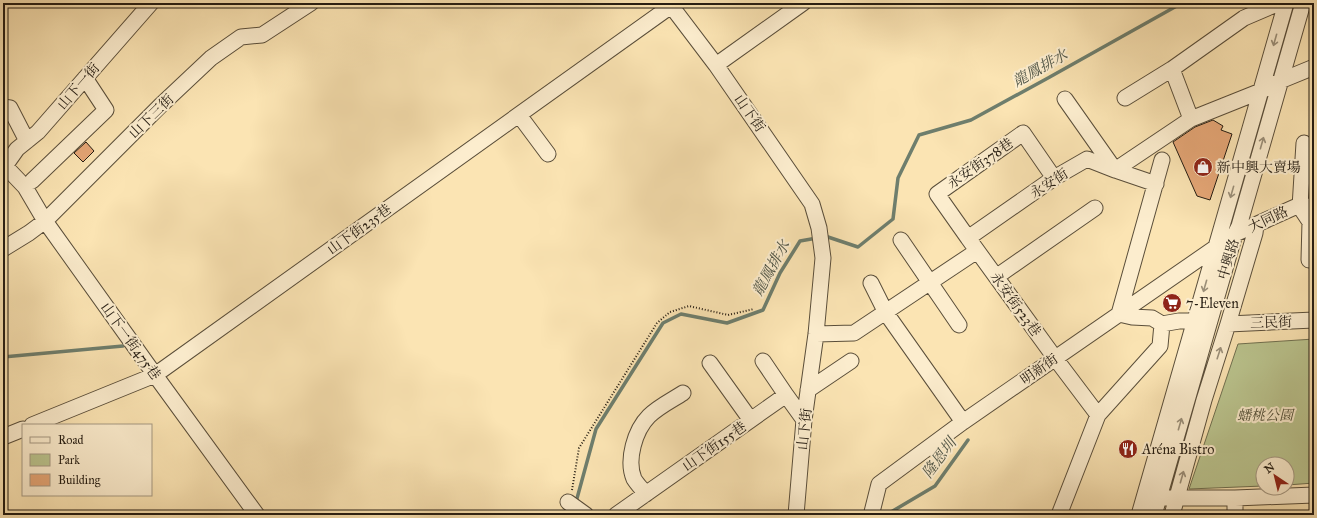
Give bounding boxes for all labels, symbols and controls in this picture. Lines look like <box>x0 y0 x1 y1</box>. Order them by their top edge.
one-way arrow <box>1271 34 1278 47</box>
water label: 龍鳳排水 <box>1009 45 1072 90</box>
street label: 山下一街 <box>54 60 103 113</box>
street label: 山下三街 <box>125 91 177 142</box>
street label: 山下街 <box>731 91 769 135</box>
street label: 永安街378巷 <box>944 135 1017 192</box>
one-way arrow <box>1259 137 1266 150</box>
shop icon: 新中興大賣場 <box>1192 156 1214 178</box>
place label: 新中興大賣場 <box>1217 159 1301 176</box>
street label: 永安街 <box>1027 165 1072 202</box>
one-way arrow <box>1228 186 1235 199</box>
street label: 山下街235巷 <box>324 200 395 258</box>
street label: 大同路 <box>1246 203 1291 236</box>
water label: 龍鳳排水 <box>749 236 794 299</box>
street label: 中興路 <box>1214 237 1243 282</box>
street label: 永安街523巷 <box>987 269 1045 340</box>
one-way arrow <box>1201 279 1208 292</box>
supermarket icon: 7-Eleven <box>1161 292 1183 314</box>
place label: 7-Eleven <box>1186 295 1239 312</box>
street label: 山下一街475巷 <box>97 299 164 383</box>
street label: 三民街 <box>1250 313 1292 332</box>
one-way arrow <box>1216 346 1223 359</box>
street label: 明新街 <box>1017 350 1061 388</box>
street label: 山下街 <box>794 407 815 451</box>
park label: 蟠桃公園 <box>1237 407 1295 424</box>
one-way arrow <box>1177 417 1184 430</box>
street label: 山下街155巷 <box>679 418 750 475</box>
legend <box>22 424 152 496</box>
water label: 隆恩圳 <box>918 432 962 481</box>
text: Road <box>58 433 84 447</box>
restaurant icon: Aréna Bistro <box>1117 438 1139 460</box>
place label: Aréna Bistro <box>1141 441 1214 458</box>
text: Park <box>58 453 80 467</box>
north arrow <box>1255 456 1295 496</box>
text: N <box>1262 460 1278 476</box>
one-way arrow <box>1179 471 1186 484</box>
text: Building <box>58 473 101 488</box>

